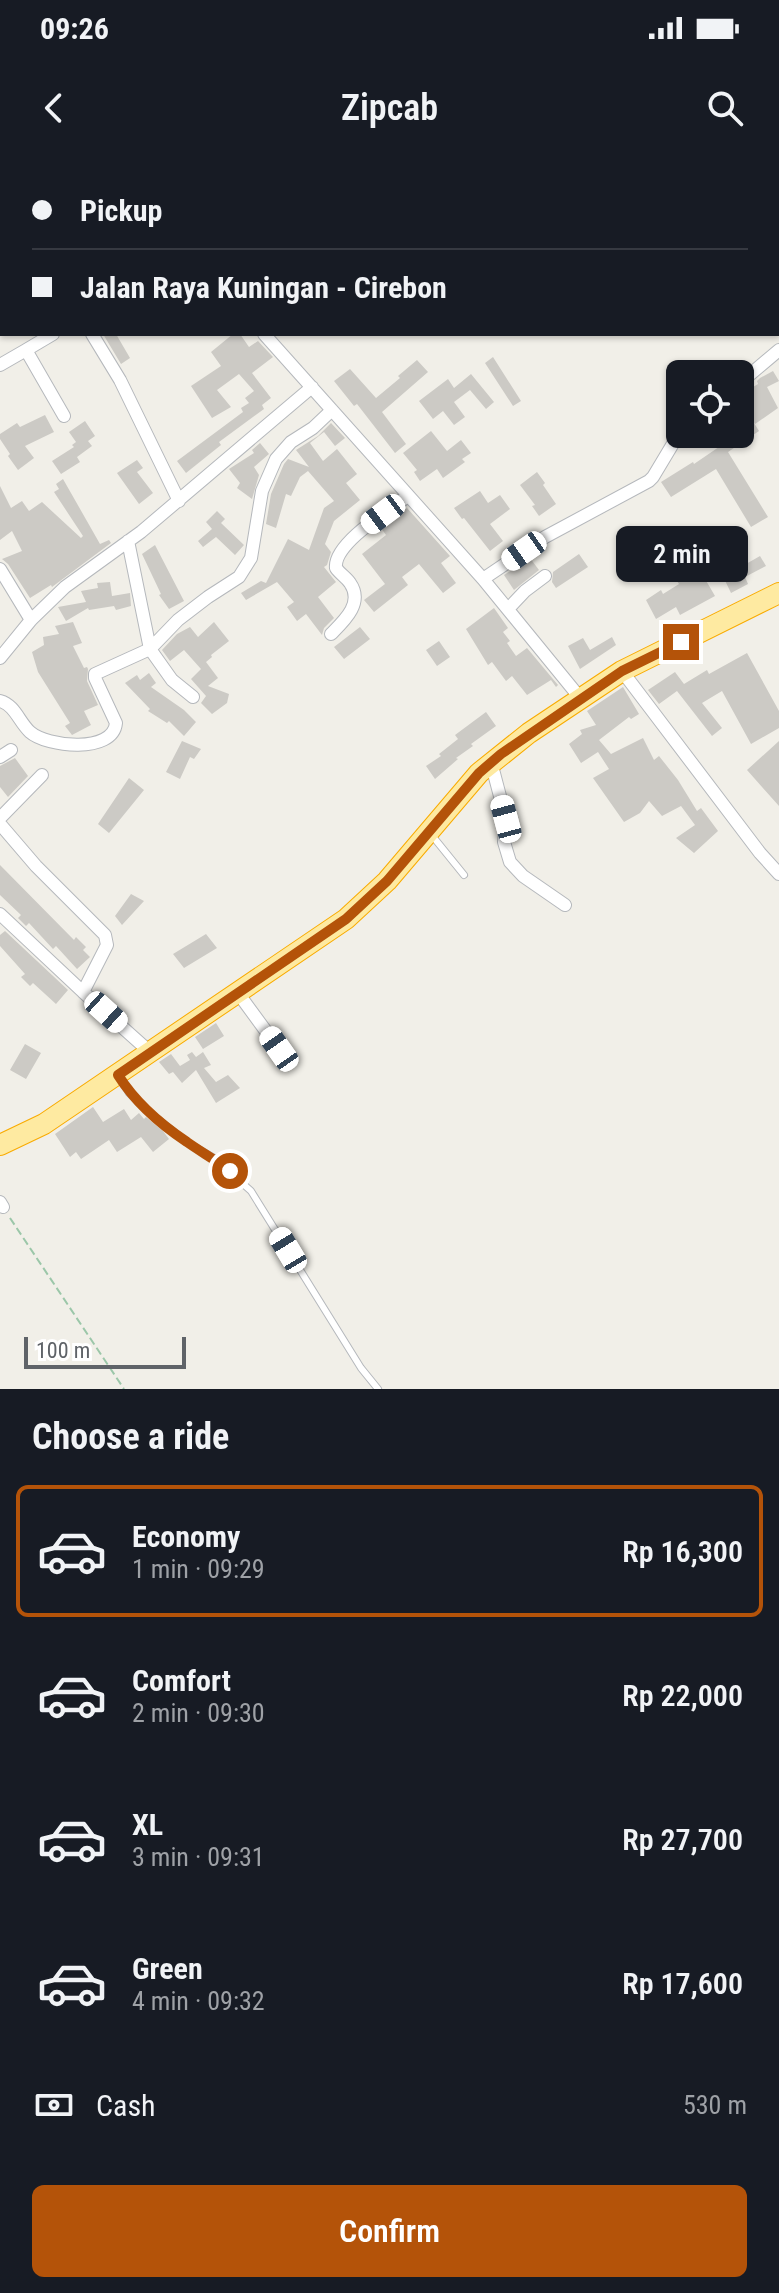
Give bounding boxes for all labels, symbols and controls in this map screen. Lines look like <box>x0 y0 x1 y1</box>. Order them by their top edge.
text: 09:26 <box>40 11 109 46</box>
icon: back <box>32 86 76 130</box>
icon: search <box>703 86 747 130</box>
text: Zipcab <box>341 87 438 129</box>
text: Pickup <box>80 193 162 228</box>
text: Jalan Raya Kuningan - Cirebon <box>80 270 447 305</box>
map controls <box>666 360 754 448</box>
button: locate <box>666 360 754 448</box>
car <box>357 490 409 538</box>
callout: 2 min <box>615 526 747 582</box>
car <box>497 527 551 575</box>
text: 2 min <box>653 539 711 569</box>
route end <box>663 624 699 660</box>
car <box>488 793 524 845</box>
car <box>80 987 132 1037</box>
car <box>255 1022 303 1076</box>
route start <box>212 1153 248 1189</box>
car <box>265 1223 311 1277</box>
scale bar <box>24 1333 186 1369</box>
text: 100 m <box>36 1338 90 1363</box>
text: Choose a ride <box>32 1416 229 1458</box>
icon: car <box>36 1515 108 1587</box>
text: Economy <box>132 1519 240 1554</box>
text: Rp 16,300 <box>622 1534 743 1569</box>
text: 1 min · 09:29 <box>132 1554 265 1584</box>
icon: car <box>36 1659 108 1731</box>
text: Comfort <box>132 1663 231 1698</box>
text: Rp 22,000 <box>622 1678 743 1713</box>
text: 2 min · 09:30 <box>132 1698 265 1728</box>
icon: car <box>36 1803 108 1875</box>
text: XL <box>132 1807 163 1842</box>
text: Rp 27,700 <box>622 1822 743 1857</box>
text: 3 min · 09:31 <box>132 1842 265 1872</box>
icon: car <box>36 1947 108 2019</box>
text: Green <box>132 1951 203 1986</box>
text: Rp 17,600 <box>622 1966 743 2001</box>
text: 4 min · 09:32 <box>132 1986 265 2016</box>
icon: cash <box>32 2083 76 2127</box>
text: Cash <box>96 2088 156 2123</box>
text: 530 m <box>683 2090 747 2120</box>
button: Confirm <box>32 2185 747 2277</box>

